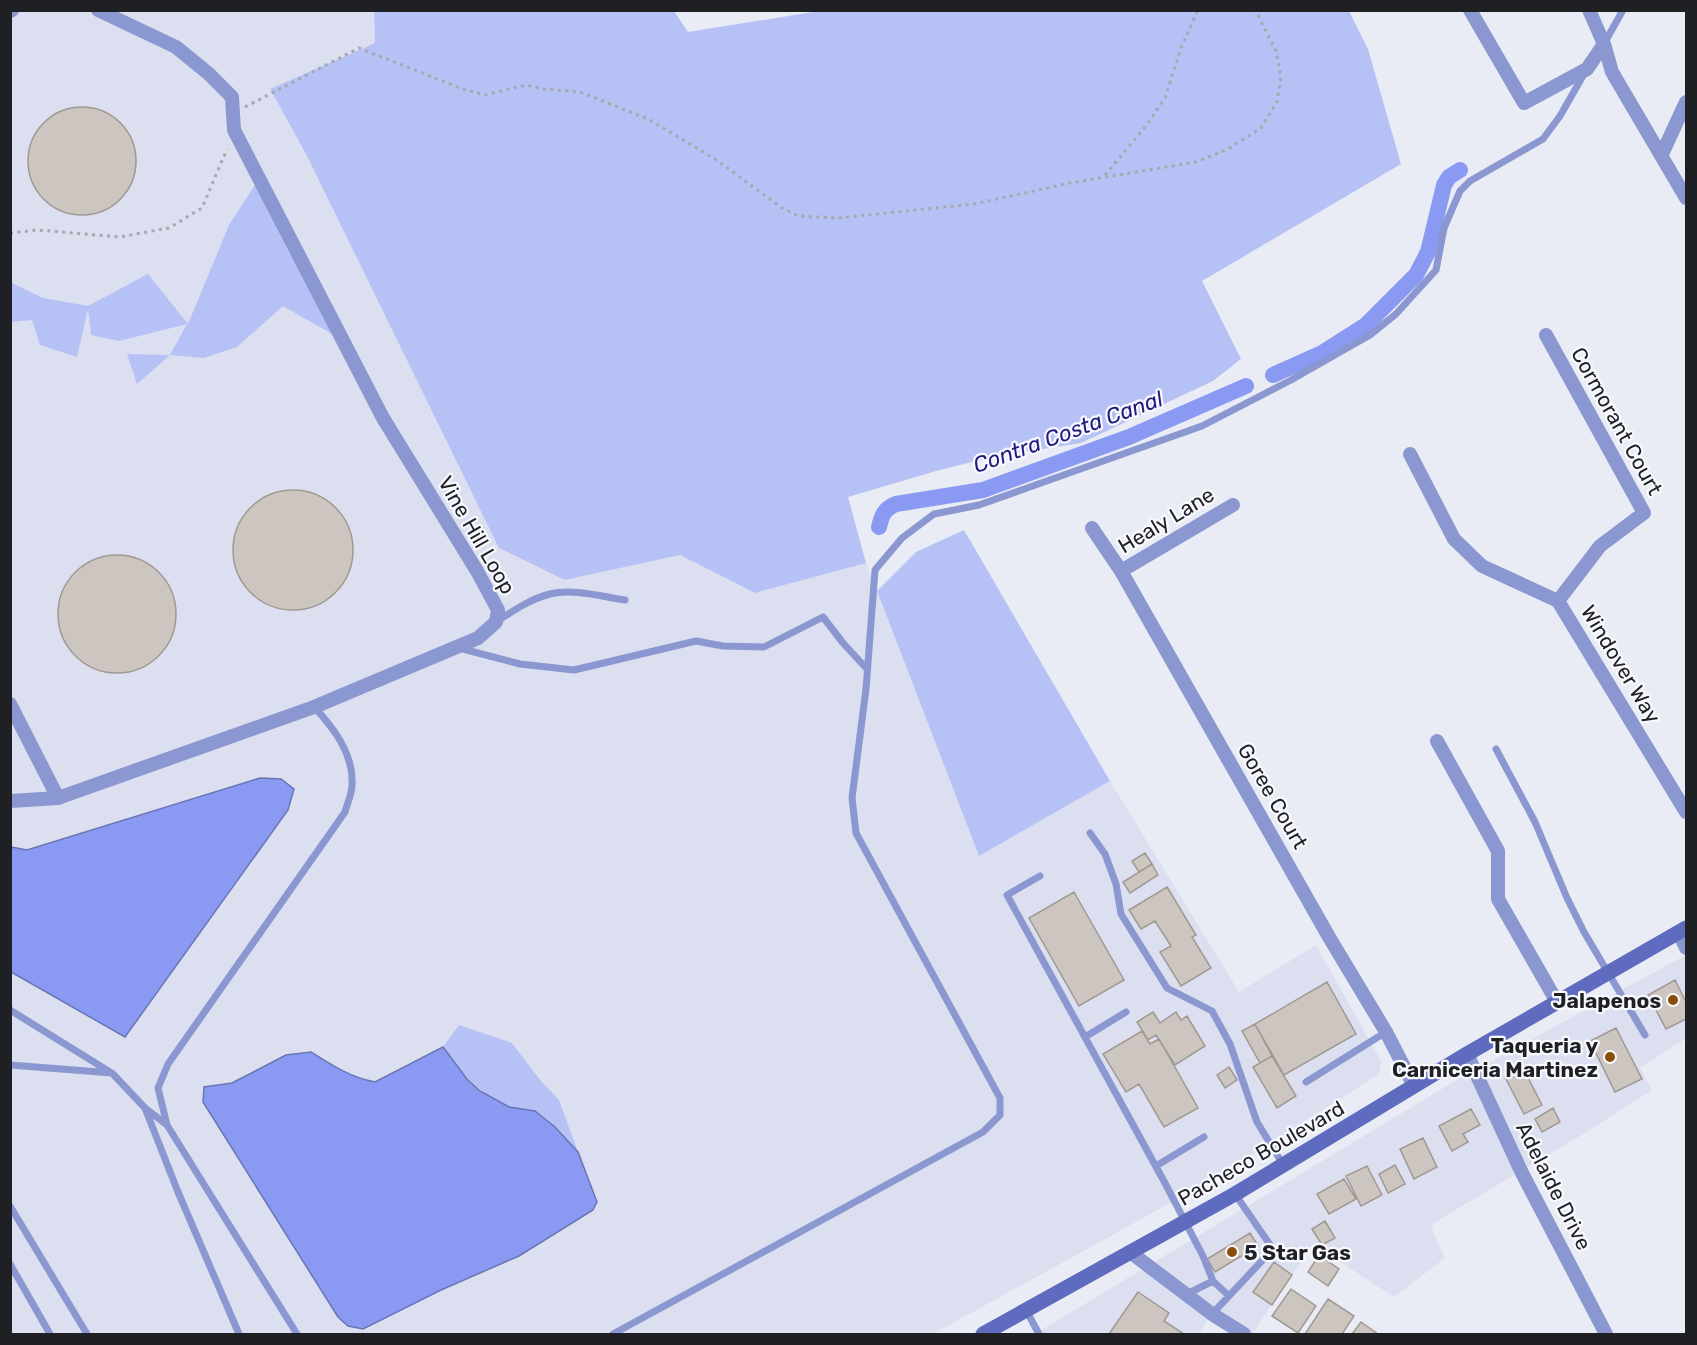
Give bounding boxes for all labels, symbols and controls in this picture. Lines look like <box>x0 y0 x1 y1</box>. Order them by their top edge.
street label: Cormorant Court <box>1566 343 1668 499</box>
water label: Contra Costa Canal <box>969 385 1167 479</box>
street label: Vine Hill Loop <box>433 472 521 598</box>
street label: Healy Lane <box>1113 482 1219 558</box>
street label: Windover Way <box>1576 600 1666 728</box>
street label: Goree Court <box>1233 739 1313 853</box>
place label: Jalapenos <box>1552 988 1661 1013</box>
marker: Jalapenos <box>1666 993 1680 1007</box>
place label: Taqueria y Carniceria Martinez <box>1392 1033 1598 1082</box>
marker: Taqueria y Carniceria Martinez <box>1603 1050 1617 1064</box>
street label: Pacheco Boulevard <box>1173 1095 1349 1211</box>
street label: Adelaide Drive <box>1511 1118 1597 1254</box>
place label: 5 Star Gas <box>1244 1240 1351 1265</box>
marker: 5 Star Gas <box>1225 1245 1239 1259</box>

